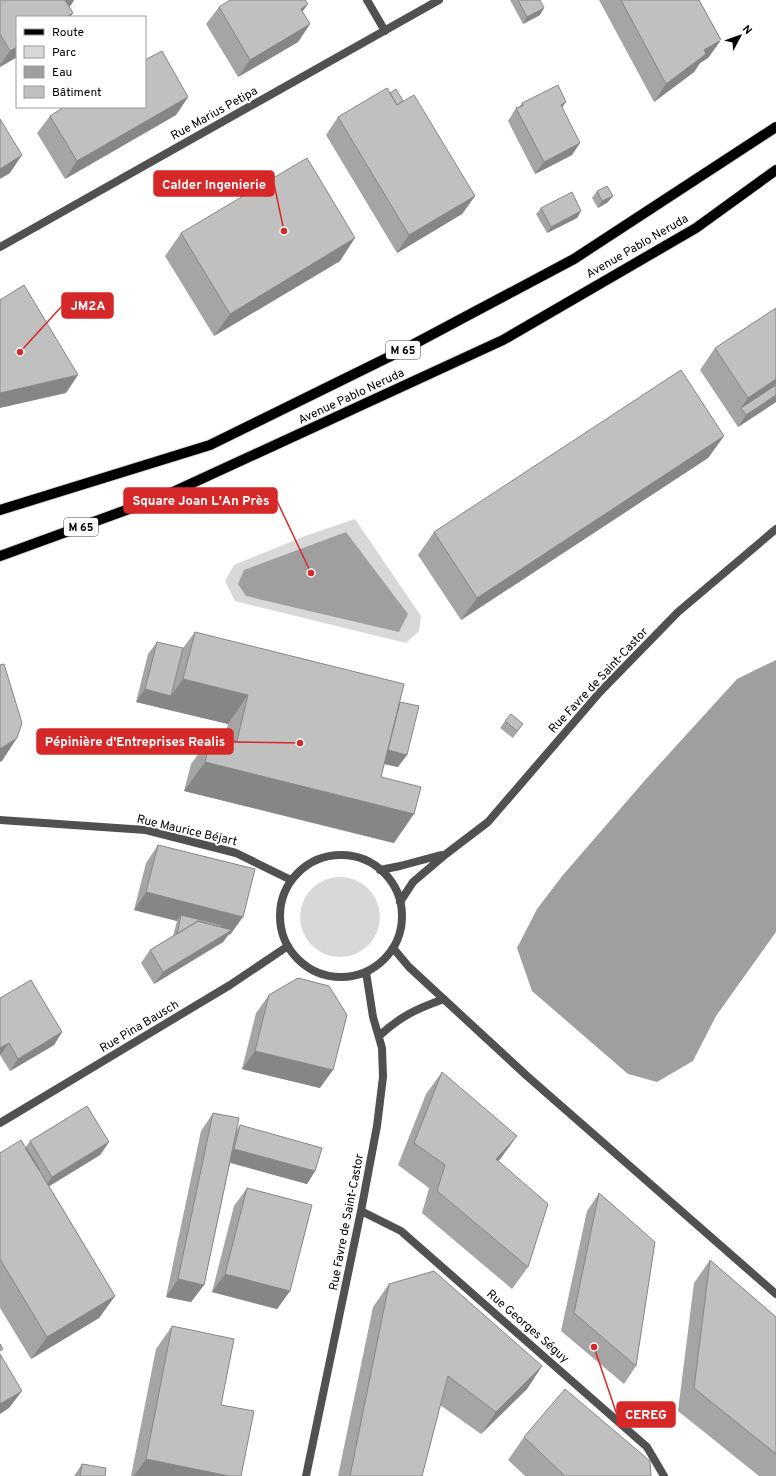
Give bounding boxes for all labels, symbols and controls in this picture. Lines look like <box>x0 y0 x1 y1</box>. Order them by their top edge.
legend <box>16 16 146 108</box>
north arrow <box>720 16 760 56</box>
text: N <box>739 23 755 38</box>
text: Route <box>52 25 84 41</box>
text: Parc <box>52 45 76 61</box>
text: Eau <box>52 65 72 81</box>
street label: Rue Marius Petipa <box>168 83 261 144</box>
text: Bâtiment <box>52 85 102 101</box>
callout: Calder Ingenierie <box>154 171 274 196</box>
text: Calder Ingenierie <box>162 178 266 194</box>
street label: Avenue Pablo Neruda <box>584 211 691 283</box>
callout: JM2A <box>62 293 113 318</box>
text: JM2A <box>70 299 106 315</box>
road number: M 65 <box>386 341 420 359</box>
street label: Avenue Pablo Neruda <box>296 365 407 429</box>
callout: Square Joan L'An Près <box>124 488 277 513</box>
text: Square Joan L'An Près <box>133 494 269 510</box>
road number: M 65 <box>64 518 98 536</box>
street label: Rue Favre de Saint-Castor <box>545 624 652 737</box>
callout: Pépinière d'Entreprises Realis <box>37 729 233 754</box>
text: Pépinière d'Entreprises Realis <box>45 735 225 751</box>
street label: Rue Maurice Béjart <box>135 812 239 850</box>
street label: Rue Pina Bausch <box>97 997 182 1057</box>
street label: Rue Favre de Saint-Castor <box>326 1152 368 1292</box>
street label: Rue Georges Séguy <box>483 1286 572 1367</box>
callout: CEREG <box>617 1402 675 1427</box>
text: CEREG <box>625 1408 667 1424</box>

